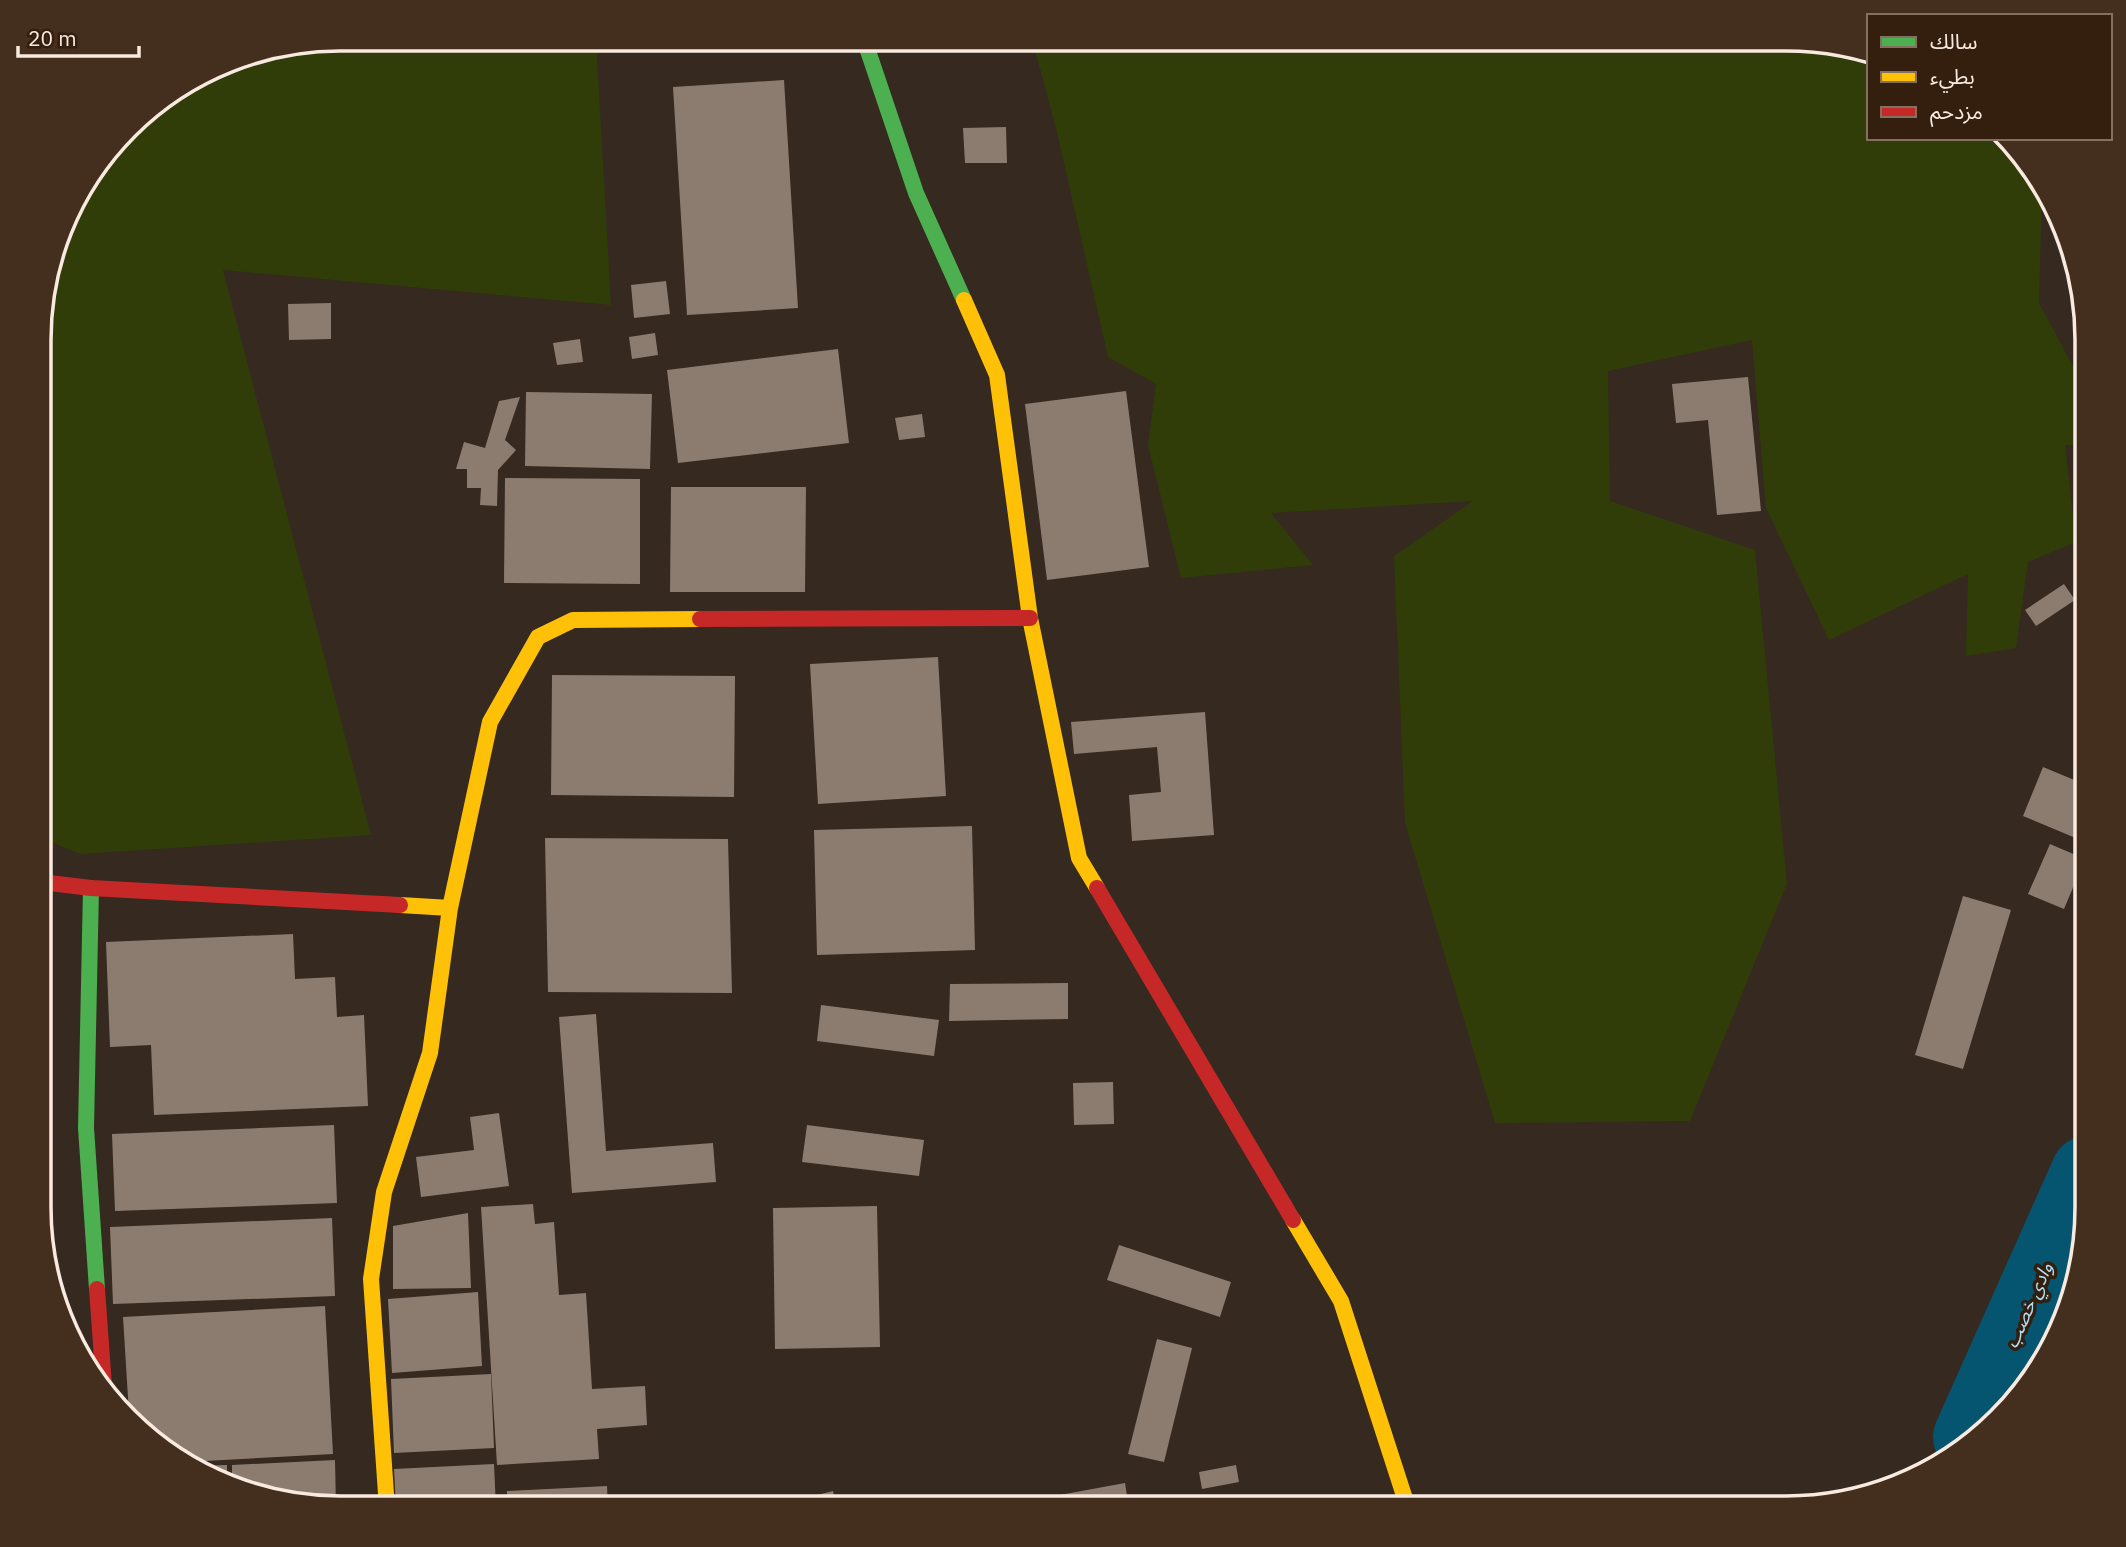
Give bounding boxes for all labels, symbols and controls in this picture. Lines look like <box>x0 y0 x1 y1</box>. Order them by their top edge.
scale bar <box>18 14 138 58</box>
legend <box>1867 14 2112 140</box>
text: 20 m <box>28 24 77 52</box>
text: سالك <box>1930 27 1977 55</box>
text: بطيء <box>1930 62 1975 93</box>
text: مزدحم <box>1930 97 1983 127</box>
water label: وادي خصب <box>1999 1258 2061 1353</box>

